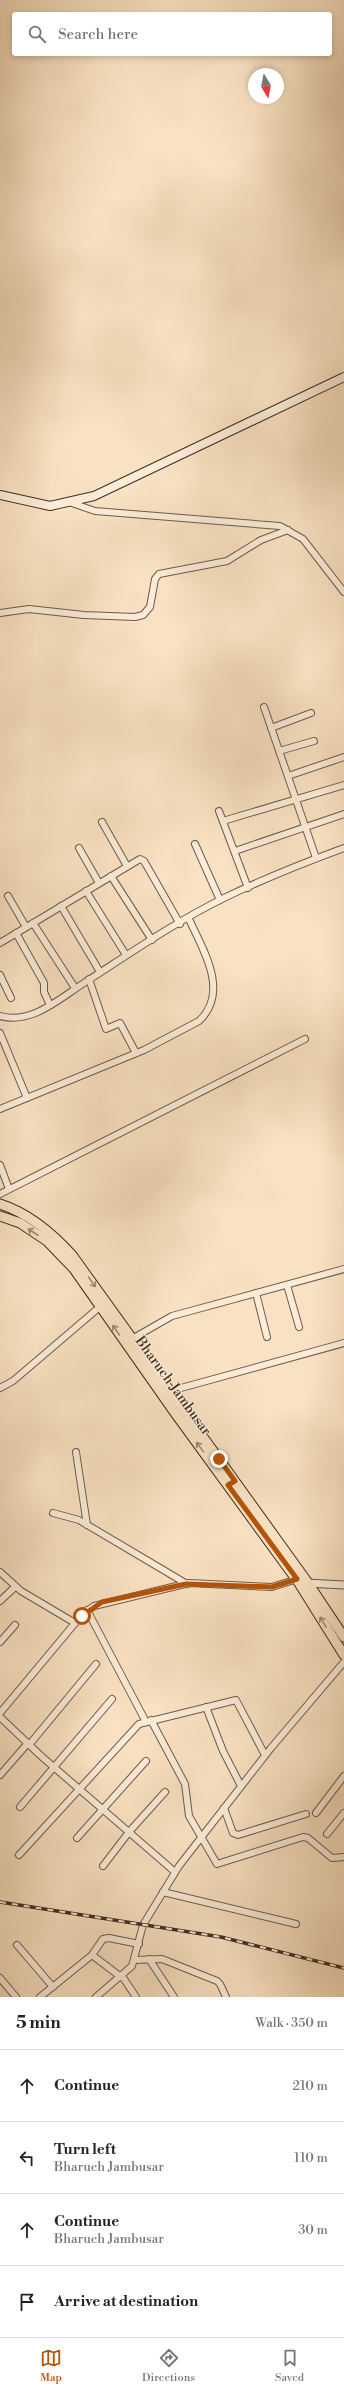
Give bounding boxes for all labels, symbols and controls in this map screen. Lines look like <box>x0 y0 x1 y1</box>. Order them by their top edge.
search box <box>12 12 332 56</box>
icon: search <box>26 23 48 45</box>
text: Search here <box>58 25 138 44</box>
north arrow <box>248 68 284 104</box>
one-way arrow <box>28 1228 39 1236</box>
one-way arrow <box>88 1276 96 1287</box>
one-way arrow <box>112 1325 120 1336</box>
street label: Bharuch Jambusar <box>130 1332 215 1439</box>
one-way arrow <box>196 1442 204 1453</box>
route end <box>210 1450 228 1468</box>
route start <box>73 1607 91 1625</box>
one-way arrow <box>319 1616 327 1628</box>
text: 5 min <box>16 2012 61 2034</box>
text: Walk · 350 m <box>255 2015 328 2031</box>
icon: ahead <box>16 2075 38 2097</box>
text: Continue <box>54 2076 119 2095</box>
text: 210 m <box>293 2078 328 2094</box>
text: Turn left <box>54 2140 116 2159</box>
icon: left <box>16 2147 38 2169</box>
text: 110 m <box>294 2150 328 2166</box>
text: Bharuch Jambusar <box>54 2159 164 2175</box>
text: Continue <box>54 2212 119 2231</box>
icon: ahead <box>16 2219 38 2241</box>
text: 30 m <box>298 2222 328 2238</box>
text: Bharuch Jambusar <box>54 2231 164 2247</box>
icon: arrive <box>16 2291 38 2313</box>
text: Arrive at destination <box>54 2292 198 2311</box>
tab: Map <box>40 2347 62 2385</box>
tab: Directions <box>142 2347 195 2385</box>
tab: Saved <box>275 2347 304 2385</box>

